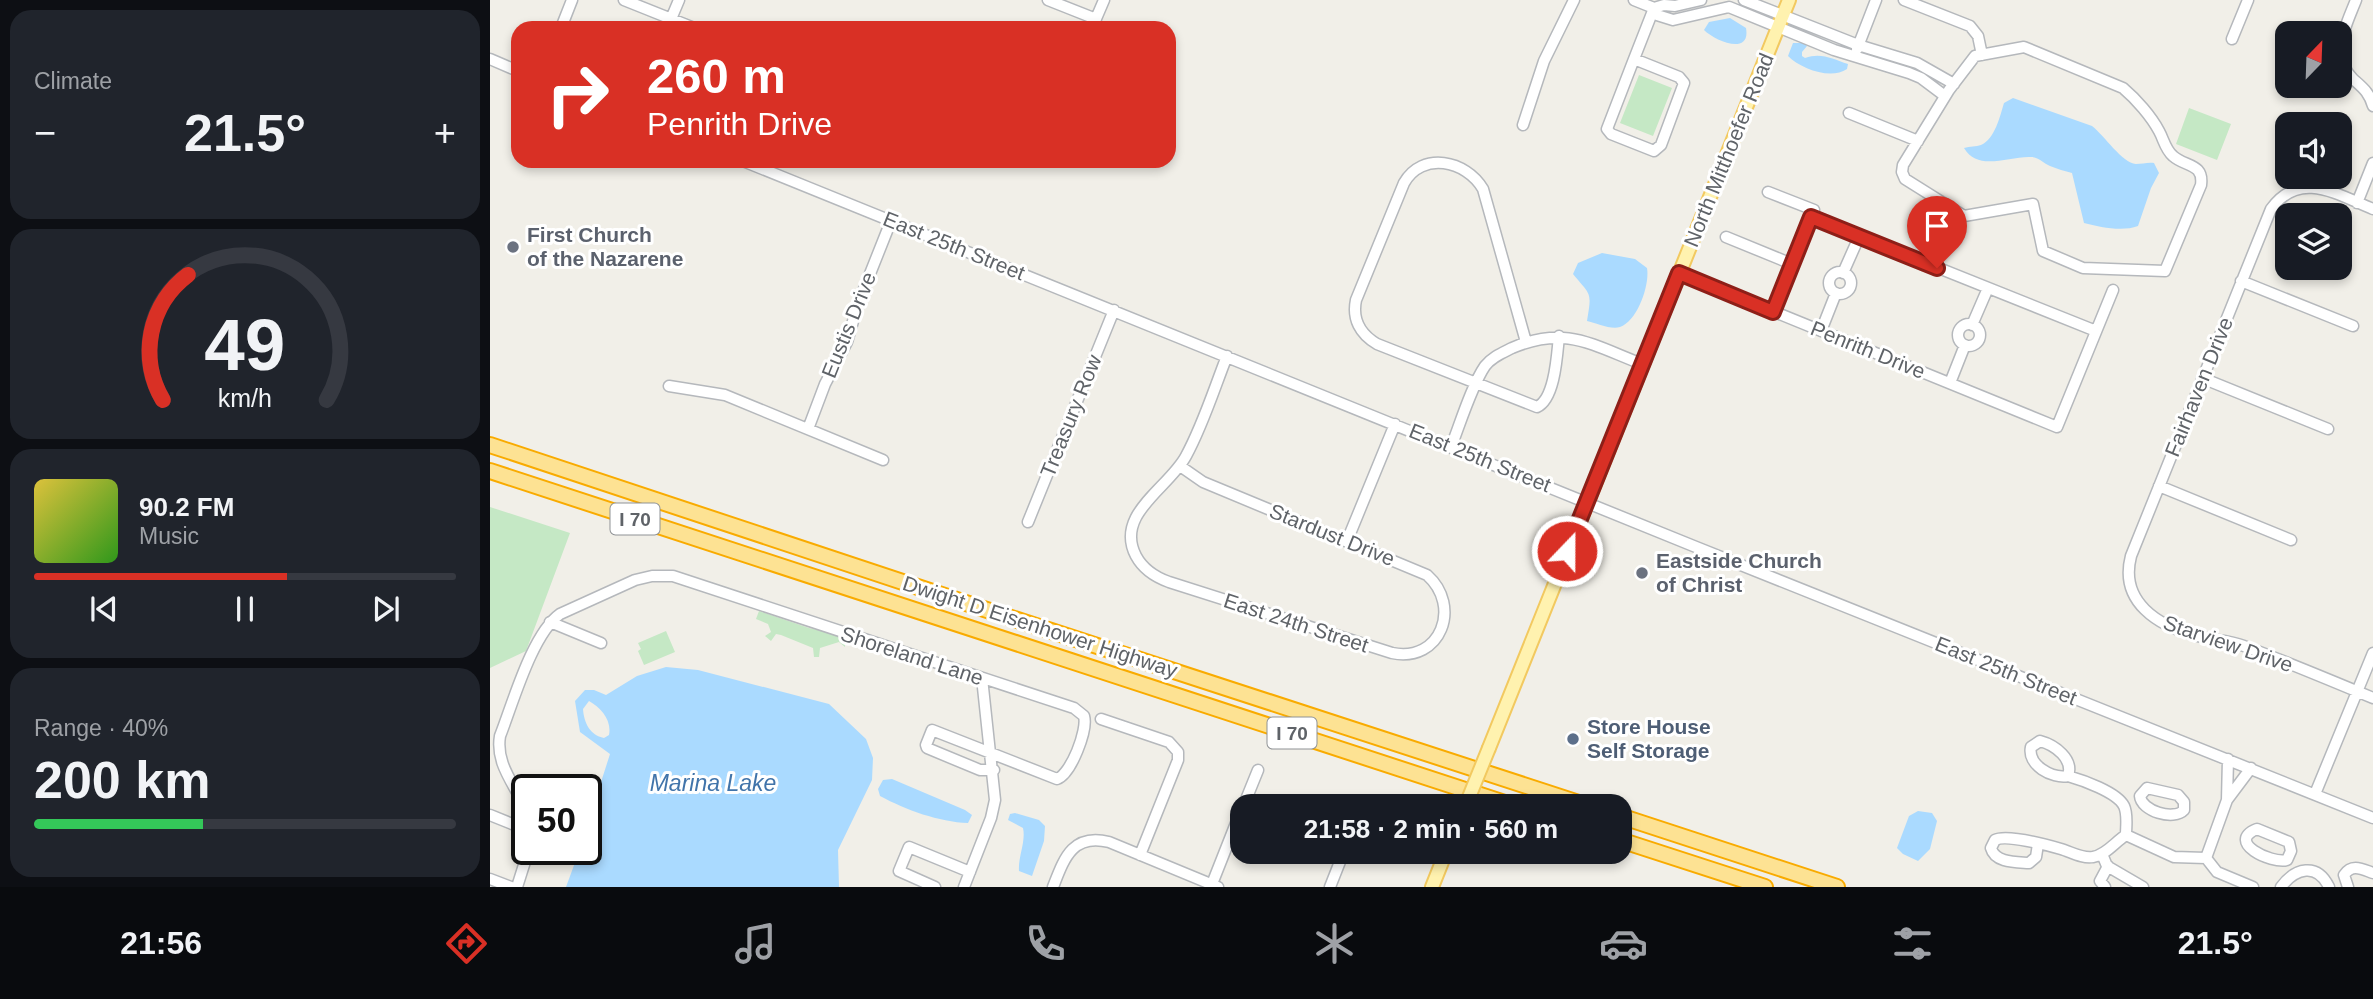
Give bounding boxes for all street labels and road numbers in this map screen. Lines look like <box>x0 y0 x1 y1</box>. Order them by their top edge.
street label: North Mitthoefer Road <box>1679 50 1778 250</box>
street label: East 25th Street <box>880 207 1028 284</box>
street label: Eustis Drive <box>817 269 880 381</box>
street label: Fairhaven Drive <box>2160 314 2237 460</box>
street label: Penrith Drive <box>1808 316 1929 383</box>
street label: Treasury Row <box>1036 351 1106 480</box>
street label: East 25th Street <box>1406 419 1554 496</box>
street label: Stardust Drive <box>1266 499 1398 570</box>
road number: I 70 <box>610 504 660 534</box>
street label: Dwight D Eisenhower Highway <box>900 571 1181 682</box>
street label: East 24th Street <box>1221 588 1371 657</box>
street label: Starview Drive <box>2160 611 2296 676</box>
street label: Shoreland Lane <box>838 622 986 689</box>
street label: East 25th Street <box>1932 632 2080 709</box>
road number: I 70 <box>1268 718 1316 748</box>

